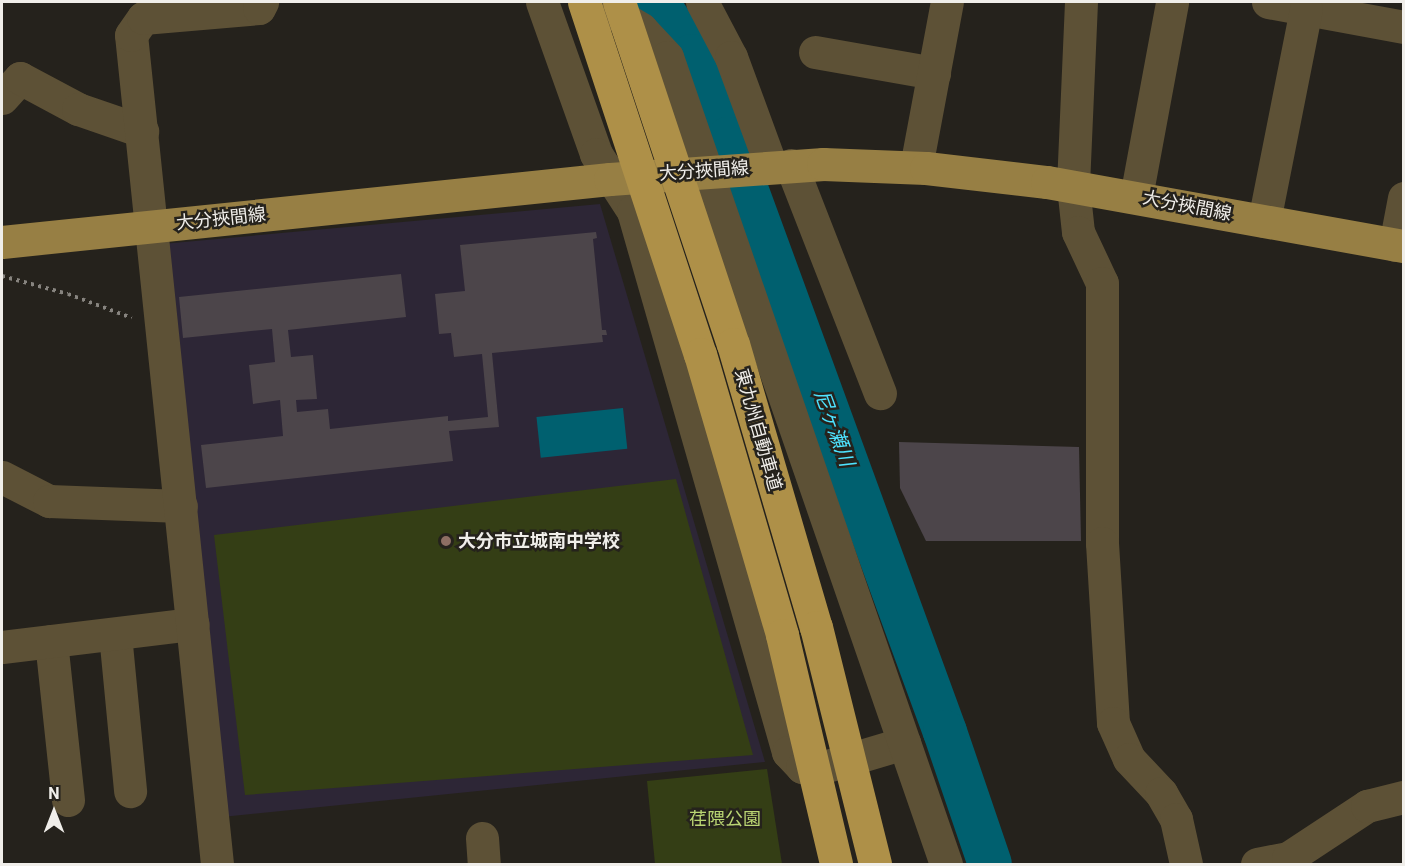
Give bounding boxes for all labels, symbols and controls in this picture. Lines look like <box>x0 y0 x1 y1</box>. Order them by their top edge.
street label: 大分挾間線 <box>658 157 750 185</box>
street label: 大分挾間線 <box>1141 187 1233 225</box>
street label: 大分挾間線 <box>175 204 267 234</box>
street label: 東九州自動車道 <box>730 366 786 494</box>
water label: 尼ヶ瀬川 <box>809 386 859 470</box>
place label: 大分市立城南中学校 <box>458 530 620 552</box>
marker: 大分市立城南中学校 <box>439 534 453 548</box>
north arrow <box>24 782 84 842</box>
text: N <box>48 784 60 803</box>
park label: 荏隈公園 <box>689 808 761 830</box>

